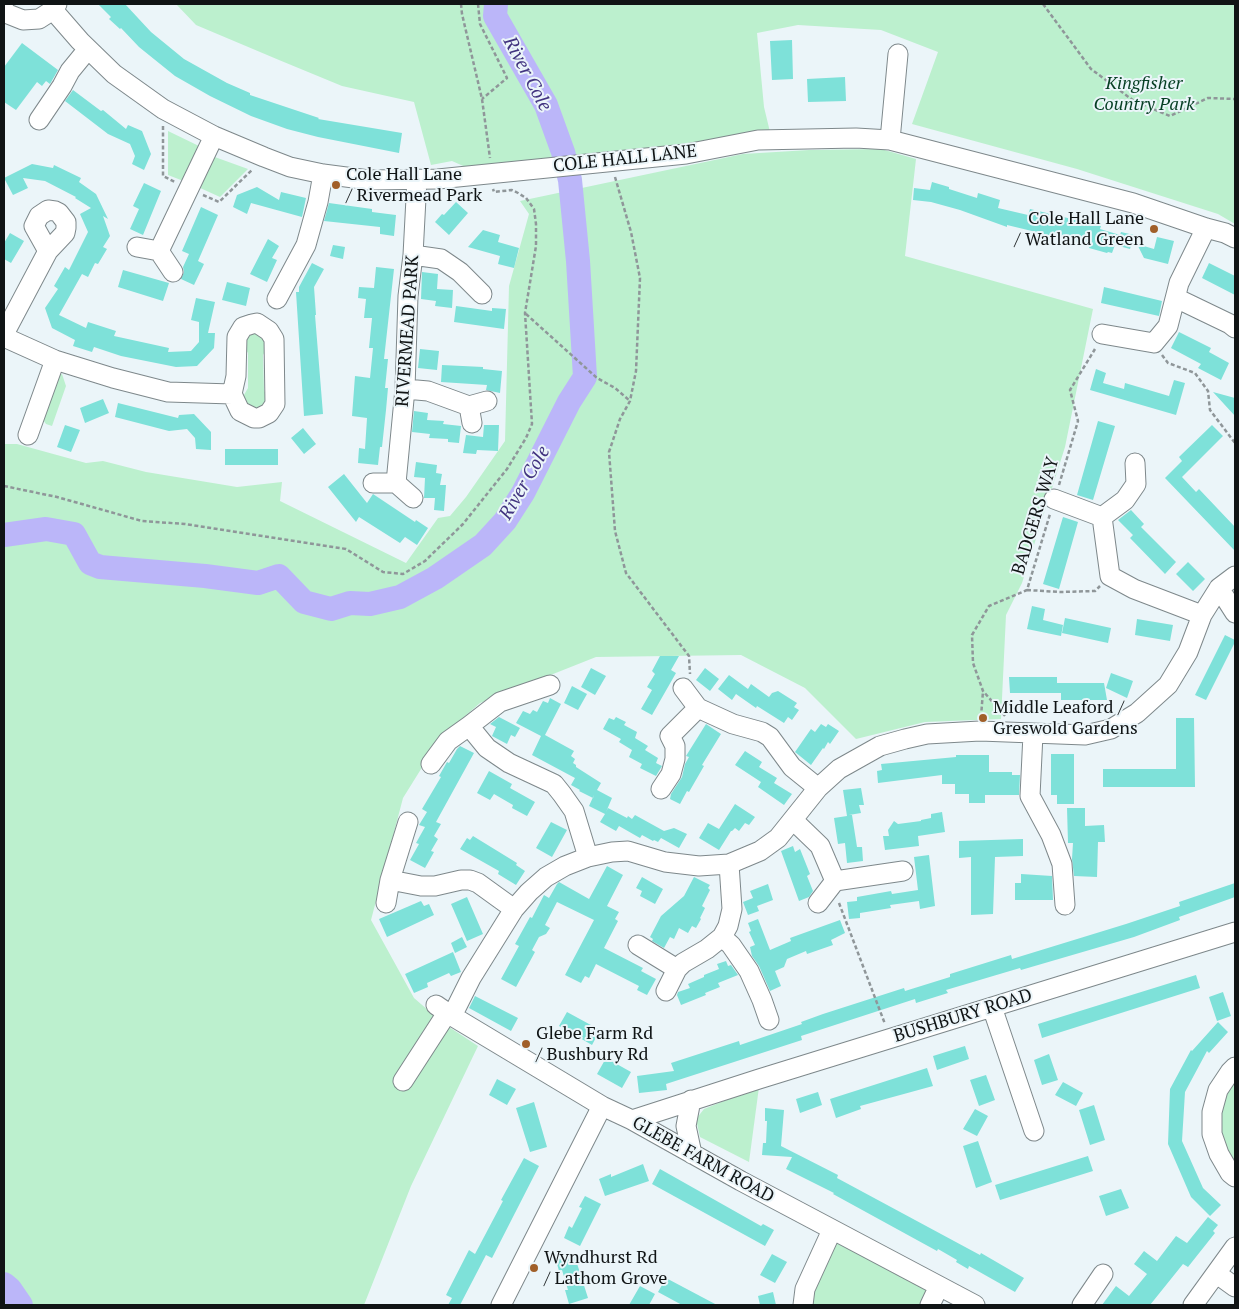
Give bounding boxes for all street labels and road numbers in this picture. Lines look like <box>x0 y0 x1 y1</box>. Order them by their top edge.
street label: COLE HALL LANE <box>552 141 698 177</box>
street label: RIVERMEAD PARK <box>392 254 424 408</box>
street label: BADGERS WAY <box>1008 455 1064 577</box>
street label: BUSHBURY ROAD <box>891 985 1035 1047</box>
street label: GLEBE FARM ROAD <box>628 1112 778 1208</box>

